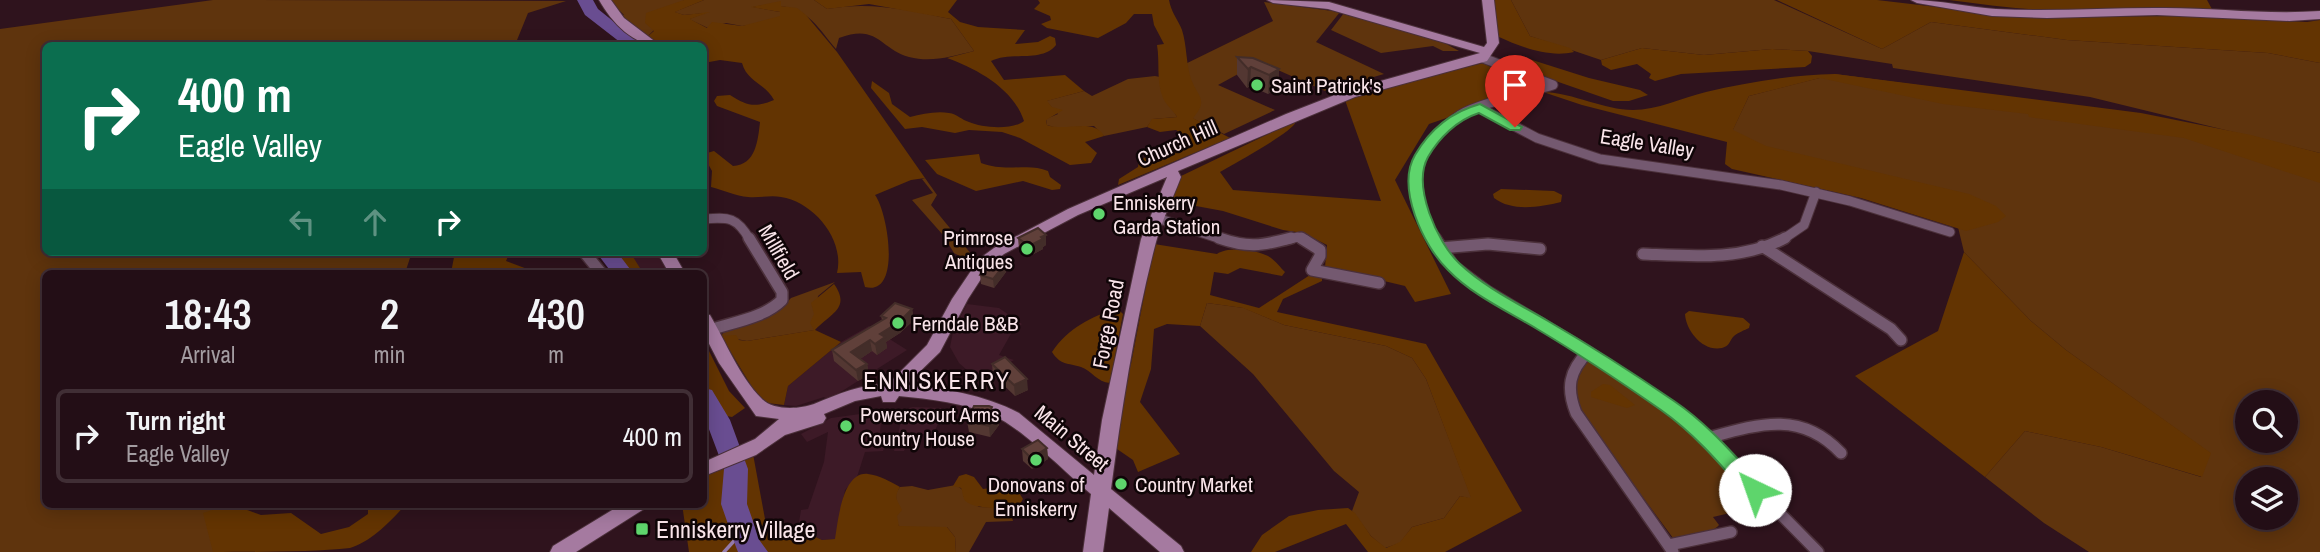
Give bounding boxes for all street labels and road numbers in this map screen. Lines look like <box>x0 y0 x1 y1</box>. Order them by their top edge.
street label: Church Hill <box>1132 112 1222 174</box>
street label: Eagle Valley <box>1598 121 1696 165</box>
street label: Millfield <box>752 219 806 285</box>
street label: Forge Road <box>1085 277 1131 371</box>
street label: Main Street <box>1029 398 1116 478</box>

